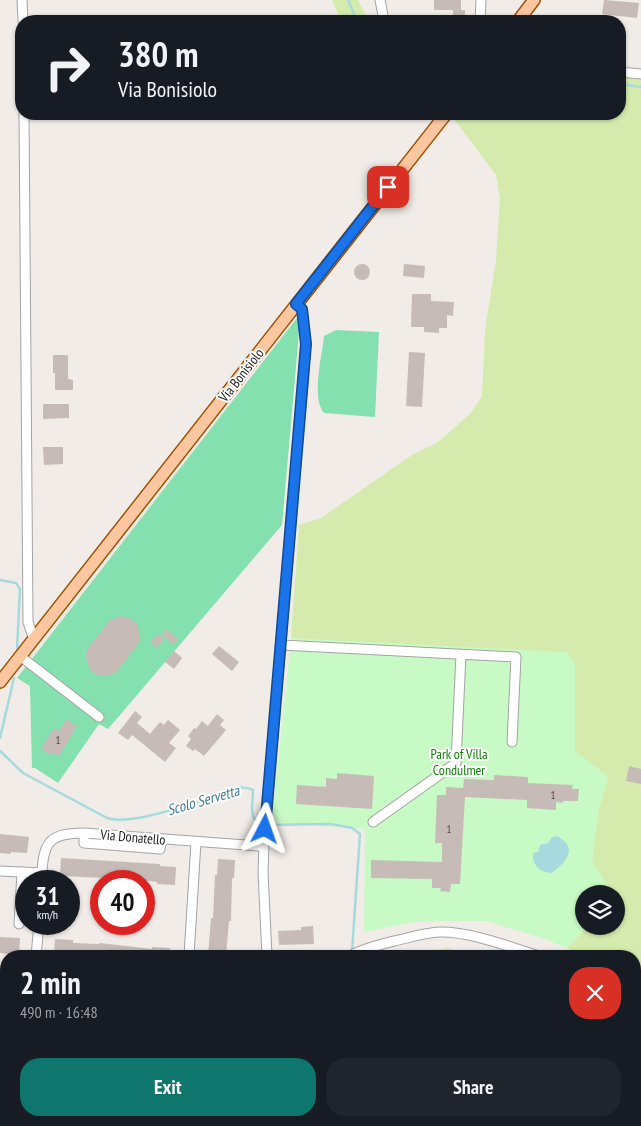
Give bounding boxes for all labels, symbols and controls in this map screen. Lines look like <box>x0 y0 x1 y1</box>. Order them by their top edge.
text: 380 m <box>118 31 199 77</box>
icon: right <box>35 35 100 100</box>
text: Via Bonisiolo <box>118 75 217 103</box>
pin <box>367 166 409 208</box>
icon: arrive <box>374 173 402 201</box>
street label: Via Bonisiolo <box>214 345 267 406</box>
house number: 1 <box>56 733 61 747</box>
park label: Park of Villa Condulmer <box>430 745 488 779</box>
water label: Scolo Servetta <box>165 780 242 819</box>
house number: 1 <box>551 788 556 802</box>
position arrow <box>238 802 290 854</box>
house number: 1 <box>447 822 452 836</box>
street label: Via Donatello <box>99 825 166 849</box>
speed limit sign: 40 <box>90 870 155 935</box>
text: 31 <box>36 880 59 912</box>
map controls <box>575 885 625 935</box>
button: layers <box>575 885 625 935</box>
text: km/h <box>37 907 58 922</box>
text: 2 min <box>20 963 81 1002</box>
button: close <box>569 967 621 1019</box>
text: 490 m · 16:48 <box>20 1002 98 1022</box>
button: Exit <box>20 1058 316 1116</box>
button: Share <box>326 1058 621 1116</box>

